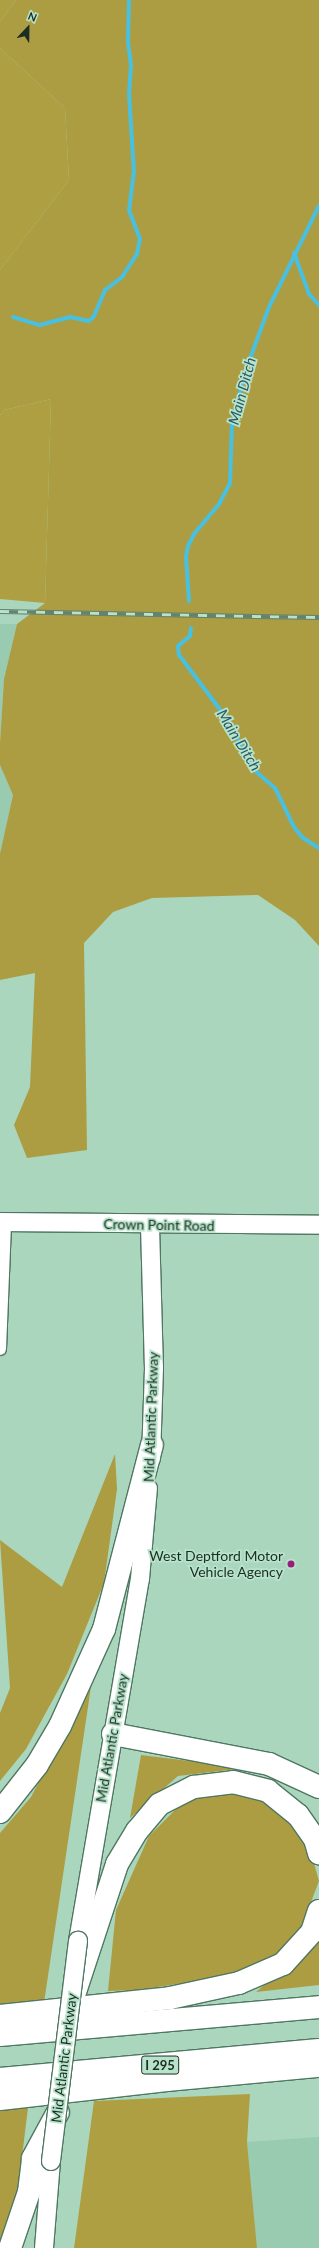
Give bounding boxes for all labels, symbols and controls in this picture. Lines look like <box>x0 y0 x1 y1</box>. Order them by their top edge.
north arrow <box>8 8 48 48</box>
text: N <box>26 9 39 24</box>
water label: Main Ditch <box>224 355 260 427</box>
water label: Main Ditch <box>213 706 265 774</box>
street label: Crown Point Road <box>103 1216 215 1234</box>
street label: Mid Atlantic Parkway <box>140 1351 162 1483</box>
place label: West Deptford Motor Vehicle Agency <box>149 1548 283 1580</box>
marker: West Deptford Motor Vehicle Agency <box>286 1559 296 1569</box>
street label: Mid Atlantic Parkway <box>92 1672 132 1804</box>
street label: Mid Atlantic Parkway <box>48 1992 80 2124</box>
road number: I 295 <box>141 2054 179 2076</box>

